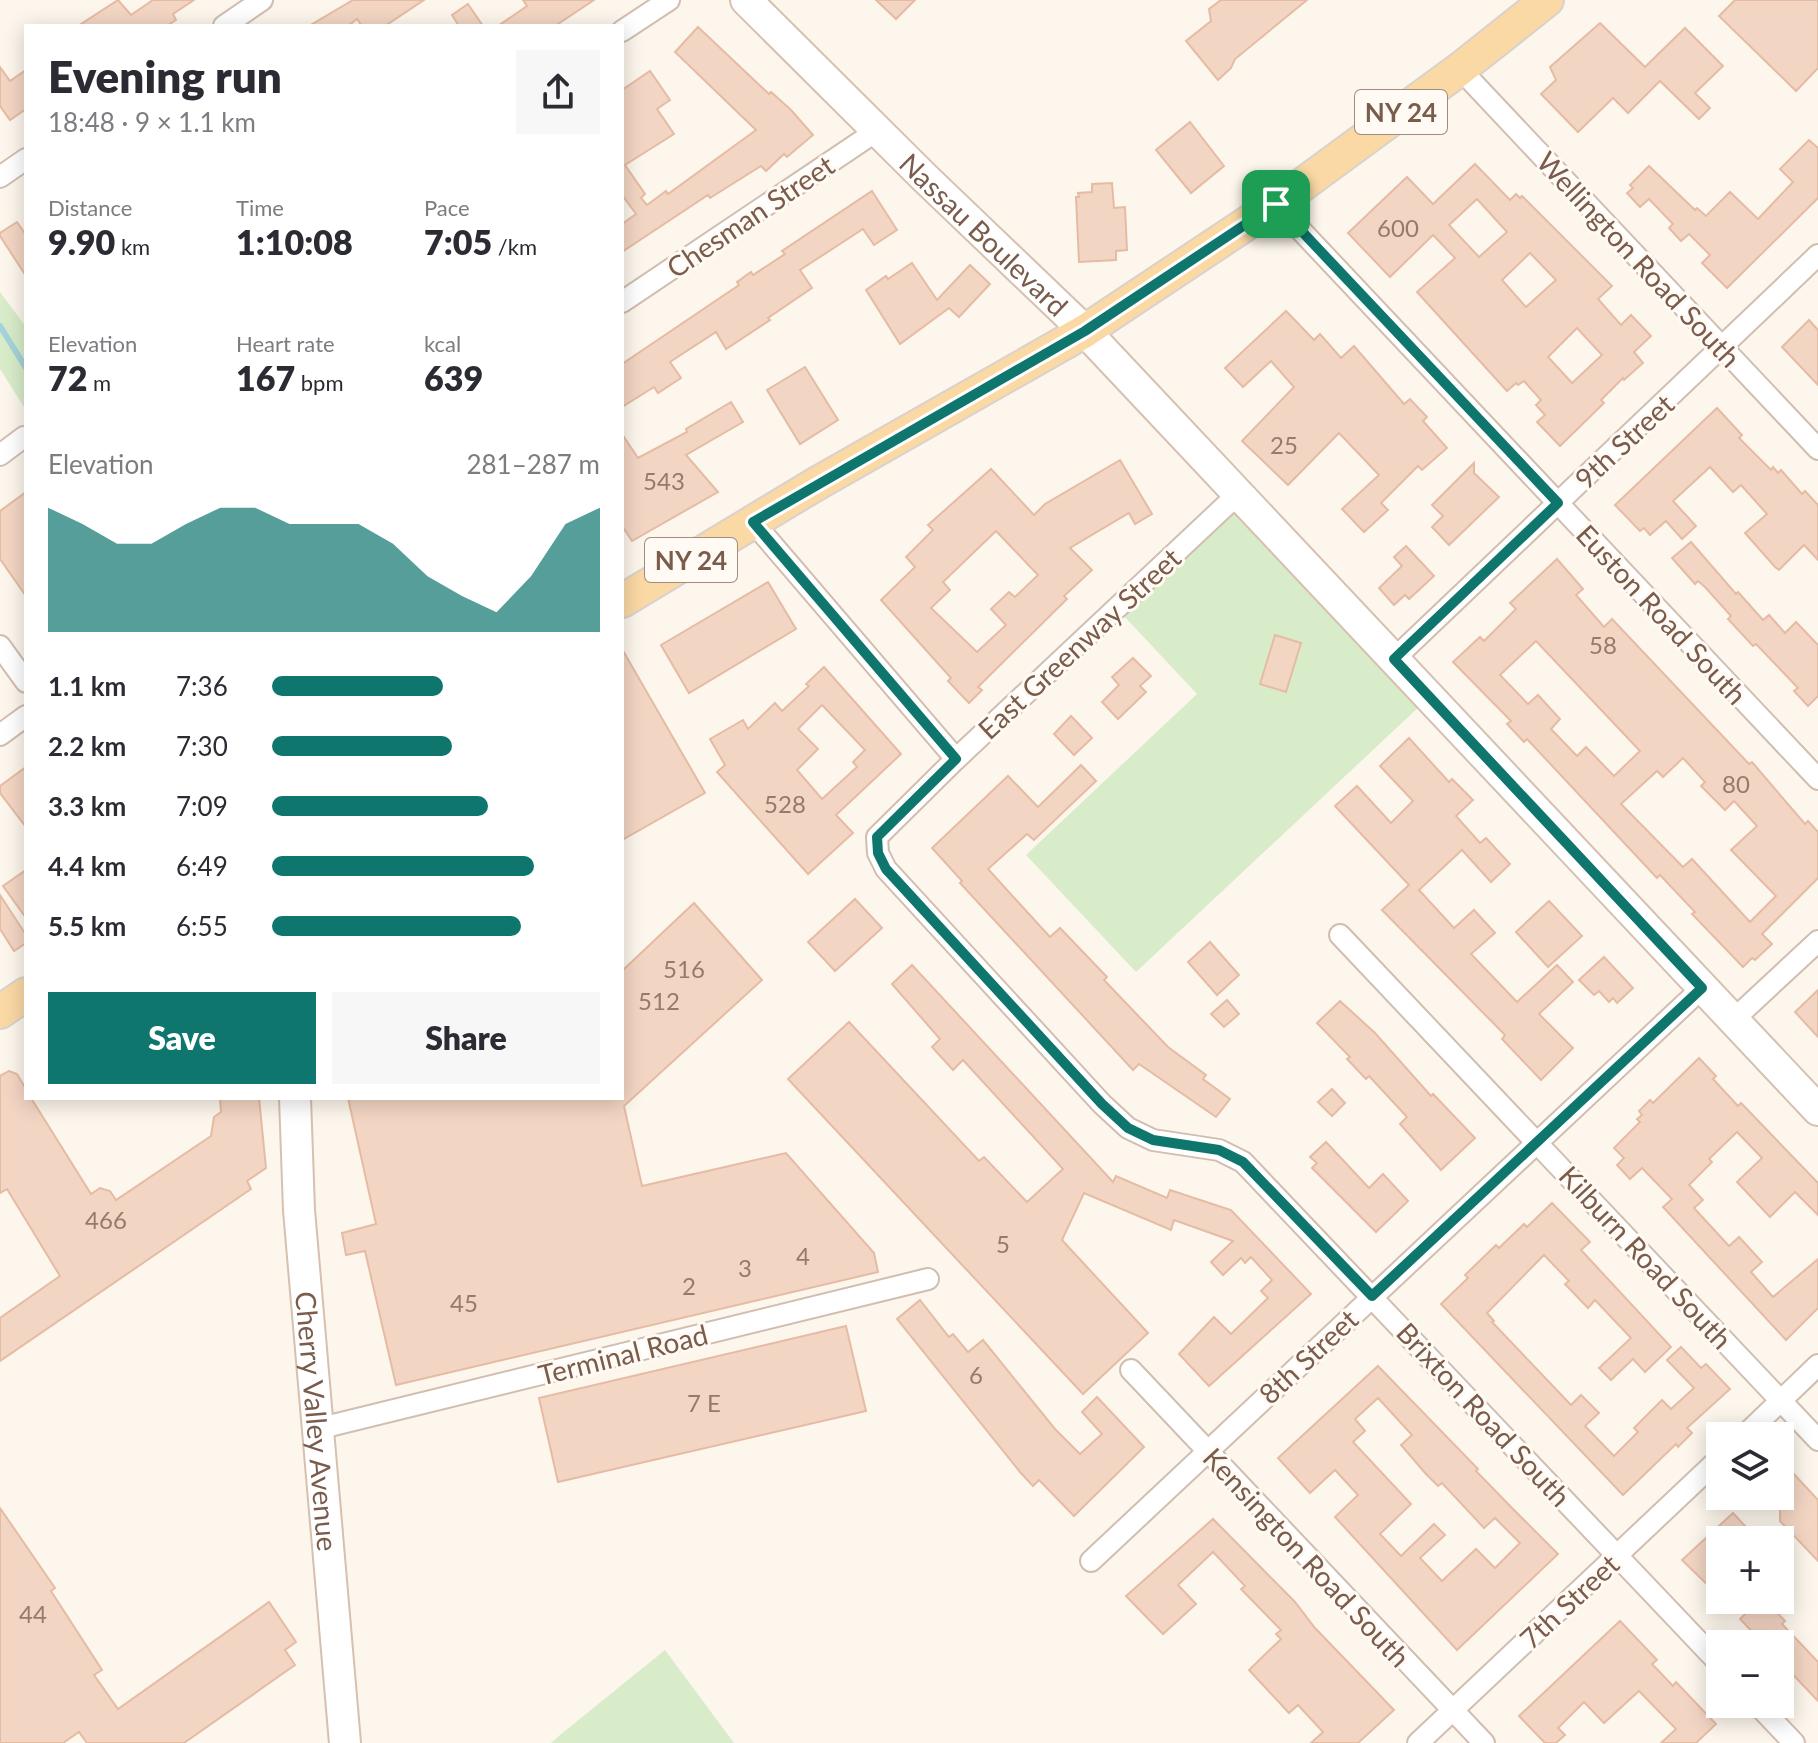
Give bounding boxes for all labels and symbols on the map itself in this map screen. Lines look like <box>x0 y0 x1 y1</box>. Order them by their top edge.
road number: NY 24 <box>1355 90 1447 134</box>
street label: Wellington Road South <box>1530 144 1748 374</box>
street label: Nassau Boulevard <box>893 146 1075 323</box>
street label: Chesman Street <box>660 147 840 285</box>
pin <box>1242 170 1310 238</box>
house number: 600 <box>1377 213 1419 242</box>
street label: 9th Street <box>1568 387 1680 495</box>
house number: 25 <box>1270 430 1298 459</box>
house number: 543 <box>643 466 685 495</box>
street label: Euston Road South <box>1570 517 1754 711</box>
road number: NY 24 <box>645 538 737 582</box>
street label: East Greenway Street <box>971 540 1187 746</box>
house number: 58 <box>1589 630 1617 659</box>
house number: 80 <box>1722 769 1750 798</box>
house number: 528 <box>764 789 806 818</box>
house number: 516 <box>663 954 705 983</box>
house number: 512 <box>638 986 680 1015</box>
street label: Kilburn Road South <box>1553 1158 1739 1356</box>
house number: 466 <box>85 1205 127 1234</box>
house number: 5 <box>996 1229 1010 1258</box>
house number: 4 <box>796 1241 810 1270</box>
house number: 3 <box>738 1253 752 1282</box>
house number: 2 <box>682 1271 696 1300</box>
house number: 45 <box>450 1288 478 1317</box>
street label: Cherry Valley Avenue <box>289 1290 345 1552</box>
street label: 8th Street <box>1252 1302 1364 1410</box>
street label: Brixton Road South <box>1390 1315 1578 1513</box>
street label: Terminal Road <box>535 1317 711 1391</box>
house number: 6 <box>969 1360 983 1389</box>
house number: 7 E <box>687 1388 721 1417</box>
street label: Kensington Road South <box>1197 1440 1417 1674</box>
street label: 7th Street <box>1513 1547 1625 1655</box>
house number: 44 <box>19 1599 47 1628</box>

